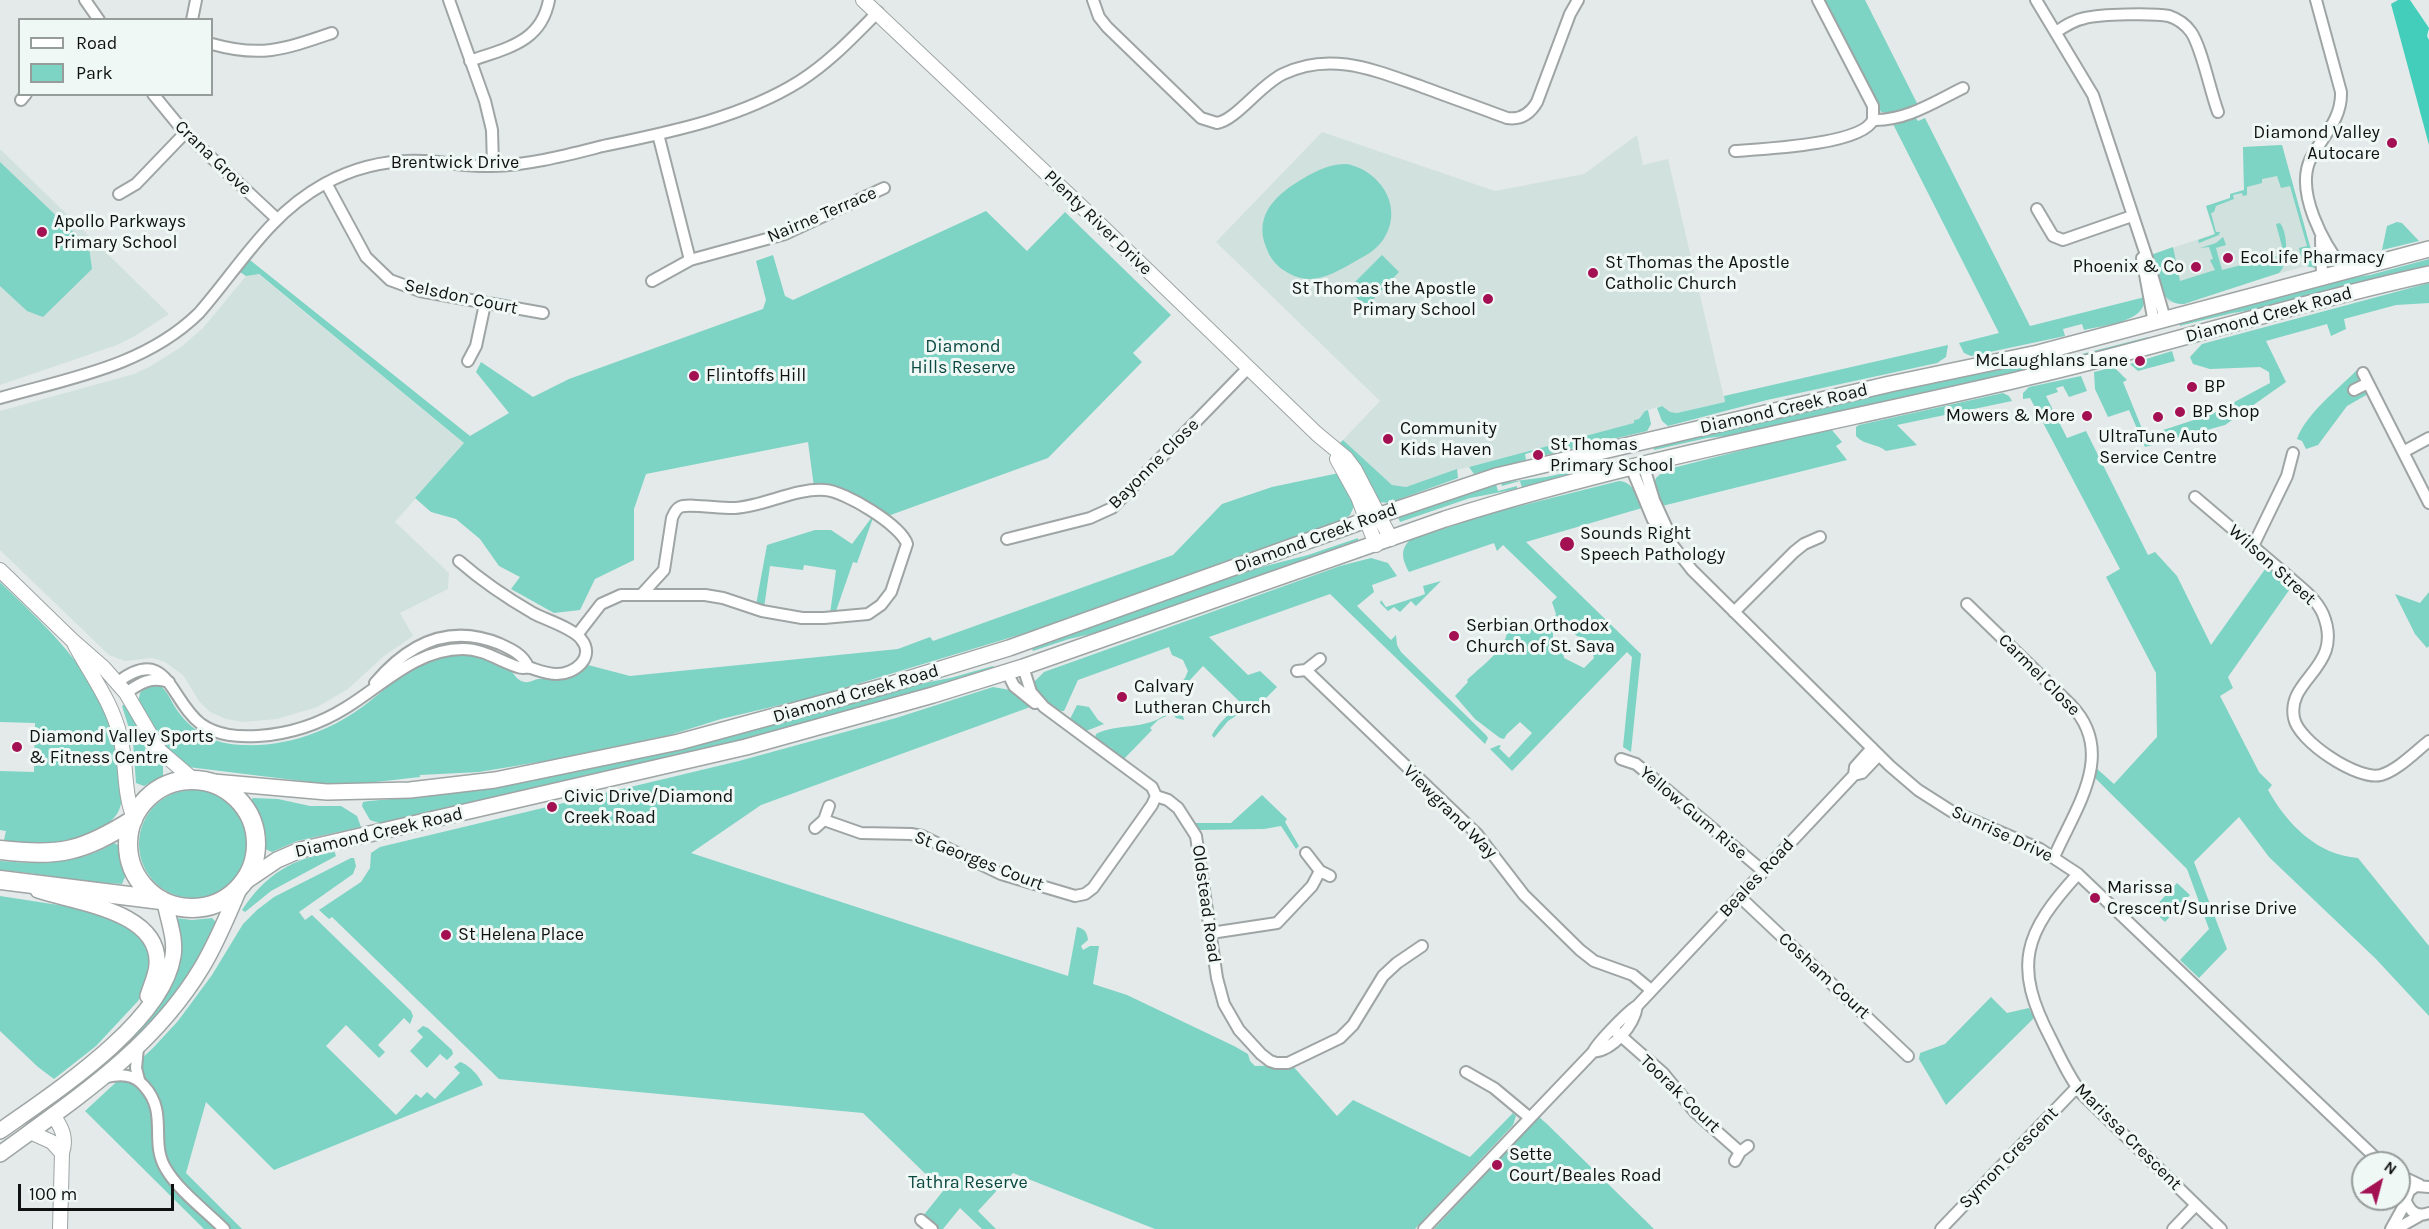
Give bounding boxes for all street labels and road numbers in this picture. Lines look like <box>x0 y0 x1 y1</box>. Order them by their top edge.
street label: Crana Grove <box>170 116 256 200</box>
street label: Brentwick Drive <box>391 152 519 174</box>
street label: Plenty River Drive <box>1039 166 1157 280</box>
street label: Nairne Terrace <box>764 182 880 248</box>
street label: Selsdon Court <box>402 274 520 320</box>
street label: Diamond Creek Road <box>2183 282 2355 348</box>
street label: Diamond Creek Road <box>1698 379 1870 439</box>
street label: Bayonne Close <box>1104 414 1204 514</box>
street label: Diamond Creek Road <box>1232 499 1400 577</box>
street label: Wilson Street <box>2224 520 2320 610</box>
street label: Carmel Close <box>1993 629 2085 721</box>
street label: Diamond Creek Road <box>771 660 941 728</box>
street label: Viewgrand Way <box>1399 761 1501 863</box>
street label: Yellow Gum Rise <box>1635 762 1751 864</box>
street label: Sunrise Drive <box>1948 801 2056 867</box>
street label: Diamond Creek Road <box>293 803 465 863</box>
street label: St Georges Court <box>911 826 1047 896</box>
street label: Beales Road <box>1715 834 1799 922</box>
street label: Oldstead Road <box>1187 844 1225 964</box>
street label: Cosham Court <box>1774 928 1874 1024</box>
street label: Toorak Court <box>1635 1050 1725 1138</box>
street label: Marissa Crescent <box>2070 1079 2186 1195</box>
street label: Symon Crescent <box>1955 1102 2063 1214</box>

